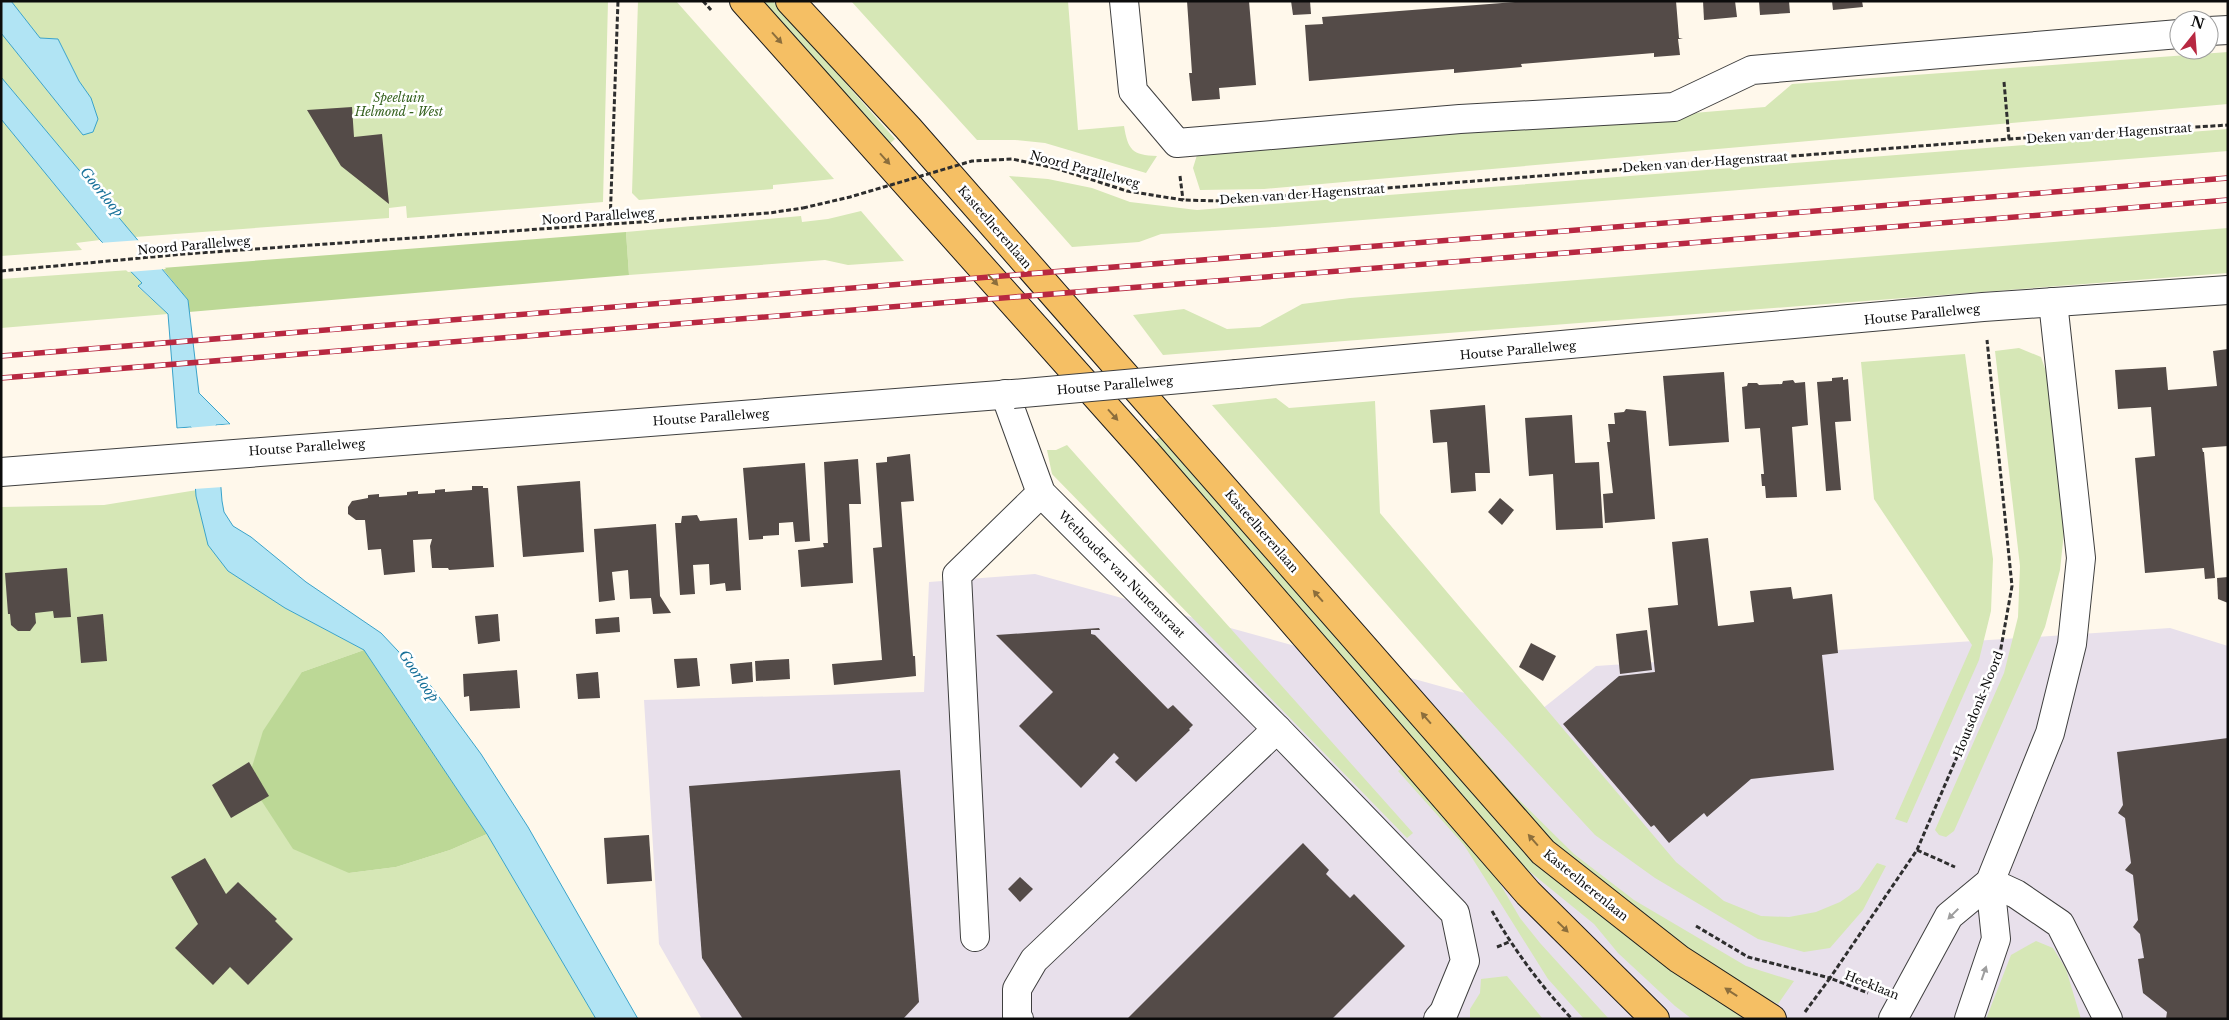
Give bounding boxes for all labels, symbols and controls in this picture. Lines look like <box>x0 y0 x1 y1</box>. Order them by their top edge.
north arrow <box>2169 10 2219 60</box>
text: N <box>2189 12 2207 33</box>
one-way arrow <box>771 31 783 43</box>
park label: Speeltuin Helmond - West <box>354 90 444 119</box>
street label: Deken van der Hagenstraat <box>2026 120 2193 146</box>
street label: Noord Parallelweg <box>1028 147 1142 191</box>
street label: Deken van der Hagenstraat <box>1622 149 1789 175</box>
one-way arrow <box>879 153 891 165</box>
water label: Goorloop <box>76 163 128 221</box>
street label: Deken van der Hagenstraat <box>1219 181 1386 207</box>
street label: Kasteelherenlaan <box>955 182 1035 272</box>
street label: Noord Parallelweg <box>541 205 656 227</box>
street label: Noord Parallelweg <box>137 233 252 257</box>
one-way arrow <box>987 274 999 286</box>
street label: Houtse Parallelweg <box>1863 300 1982 328</box>
street label: Houtse Parallelweg <box>1459 337 1578 363</box>
street label: Houtse Parallelweg <box>1056 372 1175 398</box>
street label: Houtse Parallelweg <box>652 405 771 429</box>
one-way arrow <box>1107 408 1119 420</box>
street label: Houtse Parallelweg <box>248 435 367 459</box>
street label: Kasteelherenlaan <box>1222 486 1302 576</box>
street label: Wethouder van Nunenstraat <box>1055 507 1189 641</box>
one-way arrow <box>1313 590 1324 603</box>
water label: Goorloop <box>395 646 443 706</box>
street label: Houtsdonk-Noord <box>1950 649 2006 759</box>
one-way arrow <box>1420 712 1431 725</box>
one-way arrow <box>1527 835 1539 847</box>
street label: Kasteelherenlaan <box>1540 846 1632 924</box>
one-way arrow <box>1947 907 1959 919</box>
one-way arrow <box>1557 921 1569 933</box>
one-way arrow <box>1981 965 1989 980</box>
street label: Heeklaan <box>1843 967 1901 1003</box>
one-way arrow <box>1724 987 1737 997</box>

